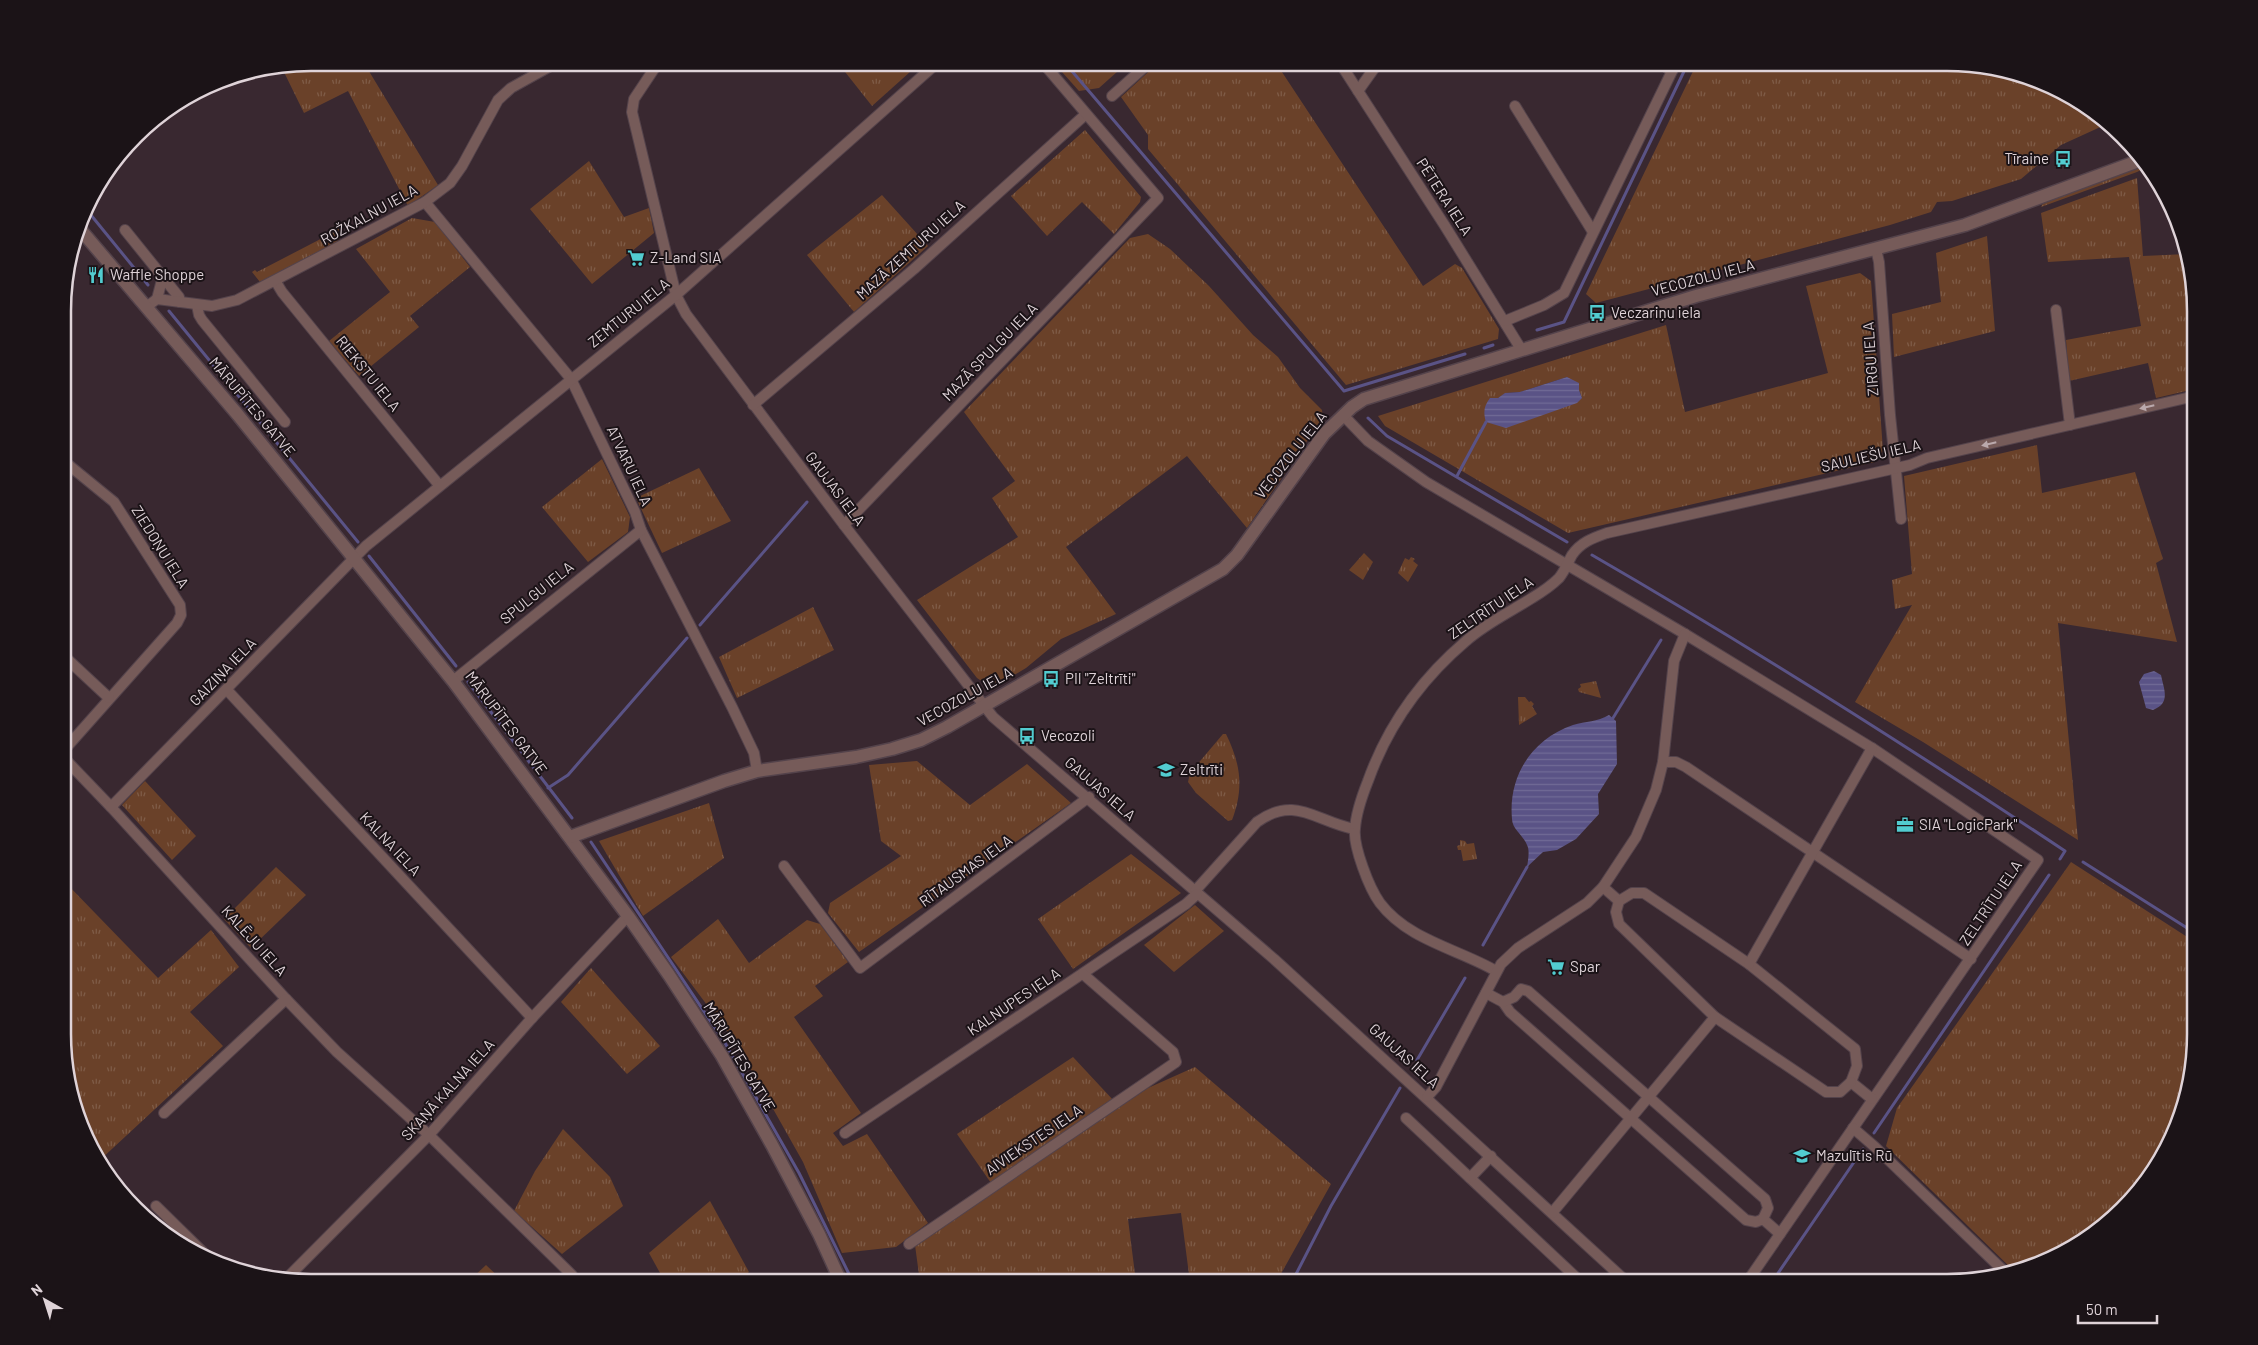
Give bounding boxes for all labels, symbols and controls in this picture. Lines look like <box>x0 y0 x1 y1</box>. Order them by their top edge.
place label: Tīraine <box>2004 149 2049 167</box>
bus stop icon: Tīraine <box>2053 149 2073 169</box>
street label: PĒTERA IELA <box>1413 154 1477 239</box>
street label: ROŽKALNU IELA <box>317 180 420 248</box>
street label: MAZĀ ZEMTURU IELA <box>852 196 968 303</box>
supermarket icon: Z-Land SIA <box>626 248 646 268</box>
place label: Z-Land SIA <box>650 248 721 266</box>
street label: VECOZOLU IELA <box>1649 255 1756 299</box>
restaurant icon: Waffle Shoppe <box>86 265 106 285</box>
place label: Waffle Shoppe <box>110 265 204 283</box>
street label: ZEMTURU IELA <box>584 274 673 350</box>
street label: MAZĀ SPULGU IELA <box>938 298 1041 404</box>
bus stop icon: Veczariņu iela <box>1587 303 1607 323</box>
place label: Veczariņu iela <box>1611 303 1701 321</box>
street label: ZIRGU IELA <box>1858 321 1882 397</box>
street label: RIEKSTU IELA <box>333 332 405 415</box>
street label: MĀRUPĪTES GATVE <box>206 353 300 460</box>
one-way arrow <box>2140 403 2155 411</box>
street label: VECOZOLU IELA <box>1250 407 1330 502</box>
street label: ATVARU IELA <box>604 423 656 509</box>
street label: SAULIEŠU IELA <box>1819 435 1922 475</box>
one-way arrow <box>1982 440 1997 448</box>
street label: GAUJAS IELA <box>802 448 869 529</box>
street label: ZIEDOŅU IELA <box>128 502 193 591</box>
street label: SPULGU IELA <box>496 557 577 627</box>
street label: ZELTRĪTU IELA <box>1445 572 1536 642</box>
street label: GAIZIŅA IELA <box>185 633 259 709</box>
street label: VECOZOLU IELA <box>914 663 1015 730</box>
street label: MĀRUPĪTES GATVE <box>462 667 551 777</box>
bus stop icon: PII "Zeltrīti" <box>1041 669 1061 689</box>
place label: PII "Zeltrīti" <box>1065 669 1136 687</box>
bus stop icon: Vecozoli <box>1017 726 1037 746</box>
place label: Vecozoli <box>1041 726 1095 744</box>
street label: GAUJAS IELA <box>1062 753 1140 824</box>
school or university icon: Zeltrīti <box>1156 760 1176 780</box>
place label: Zeltrīti <box>1180 760 1223 778</box>
street label: KALNA IELA <box>357 808 425 879</box>
office icon: SIA "LogicPark" <box>1895 815 1915 835</box>
place label: SIA "LogicPark" <box>1919 815 2018 833</box>
street label: RĪTAUSMAS IELA <box>915 830 1015 910</box>
street label: ZELTRĪTU IELA <box>1955 857 2025 948</box>
street label: KALĒJU IELA <box>218 901 291 979</box>
supermarket icon: Spar <box>1546 957 1566 977</box>
place label: Spar <box>1570 957 1601 975</box>
street label: KALNUPES IELA <box>964 964 1063 1039</box>
street label: MĀRUPĪTES GATVE <box>700 999 780 1114</box>
street label: GAUJAS IELA <box>1366 1019 1443 1091</box>
street label: SKAŅĀ KALNA IELA <box>397 1035 498 1144</box>
street label: AIVIEKSTES IELA <box>982 1100 1085 1178</box>
school or university icon: Mazulītis Rū <box>1792 1146 1812 1166</box>
place label: Mazulītis Rū <box>1816 1146 1893 1164</box>
north arrow <box>20 1275 70 1325</box>
text: N <box>28 1280 45 1299</box>
scale bar <box>2078 1292 2157 1324</box>
text: 50 m <box>2086 1300 2118 1318</box>

